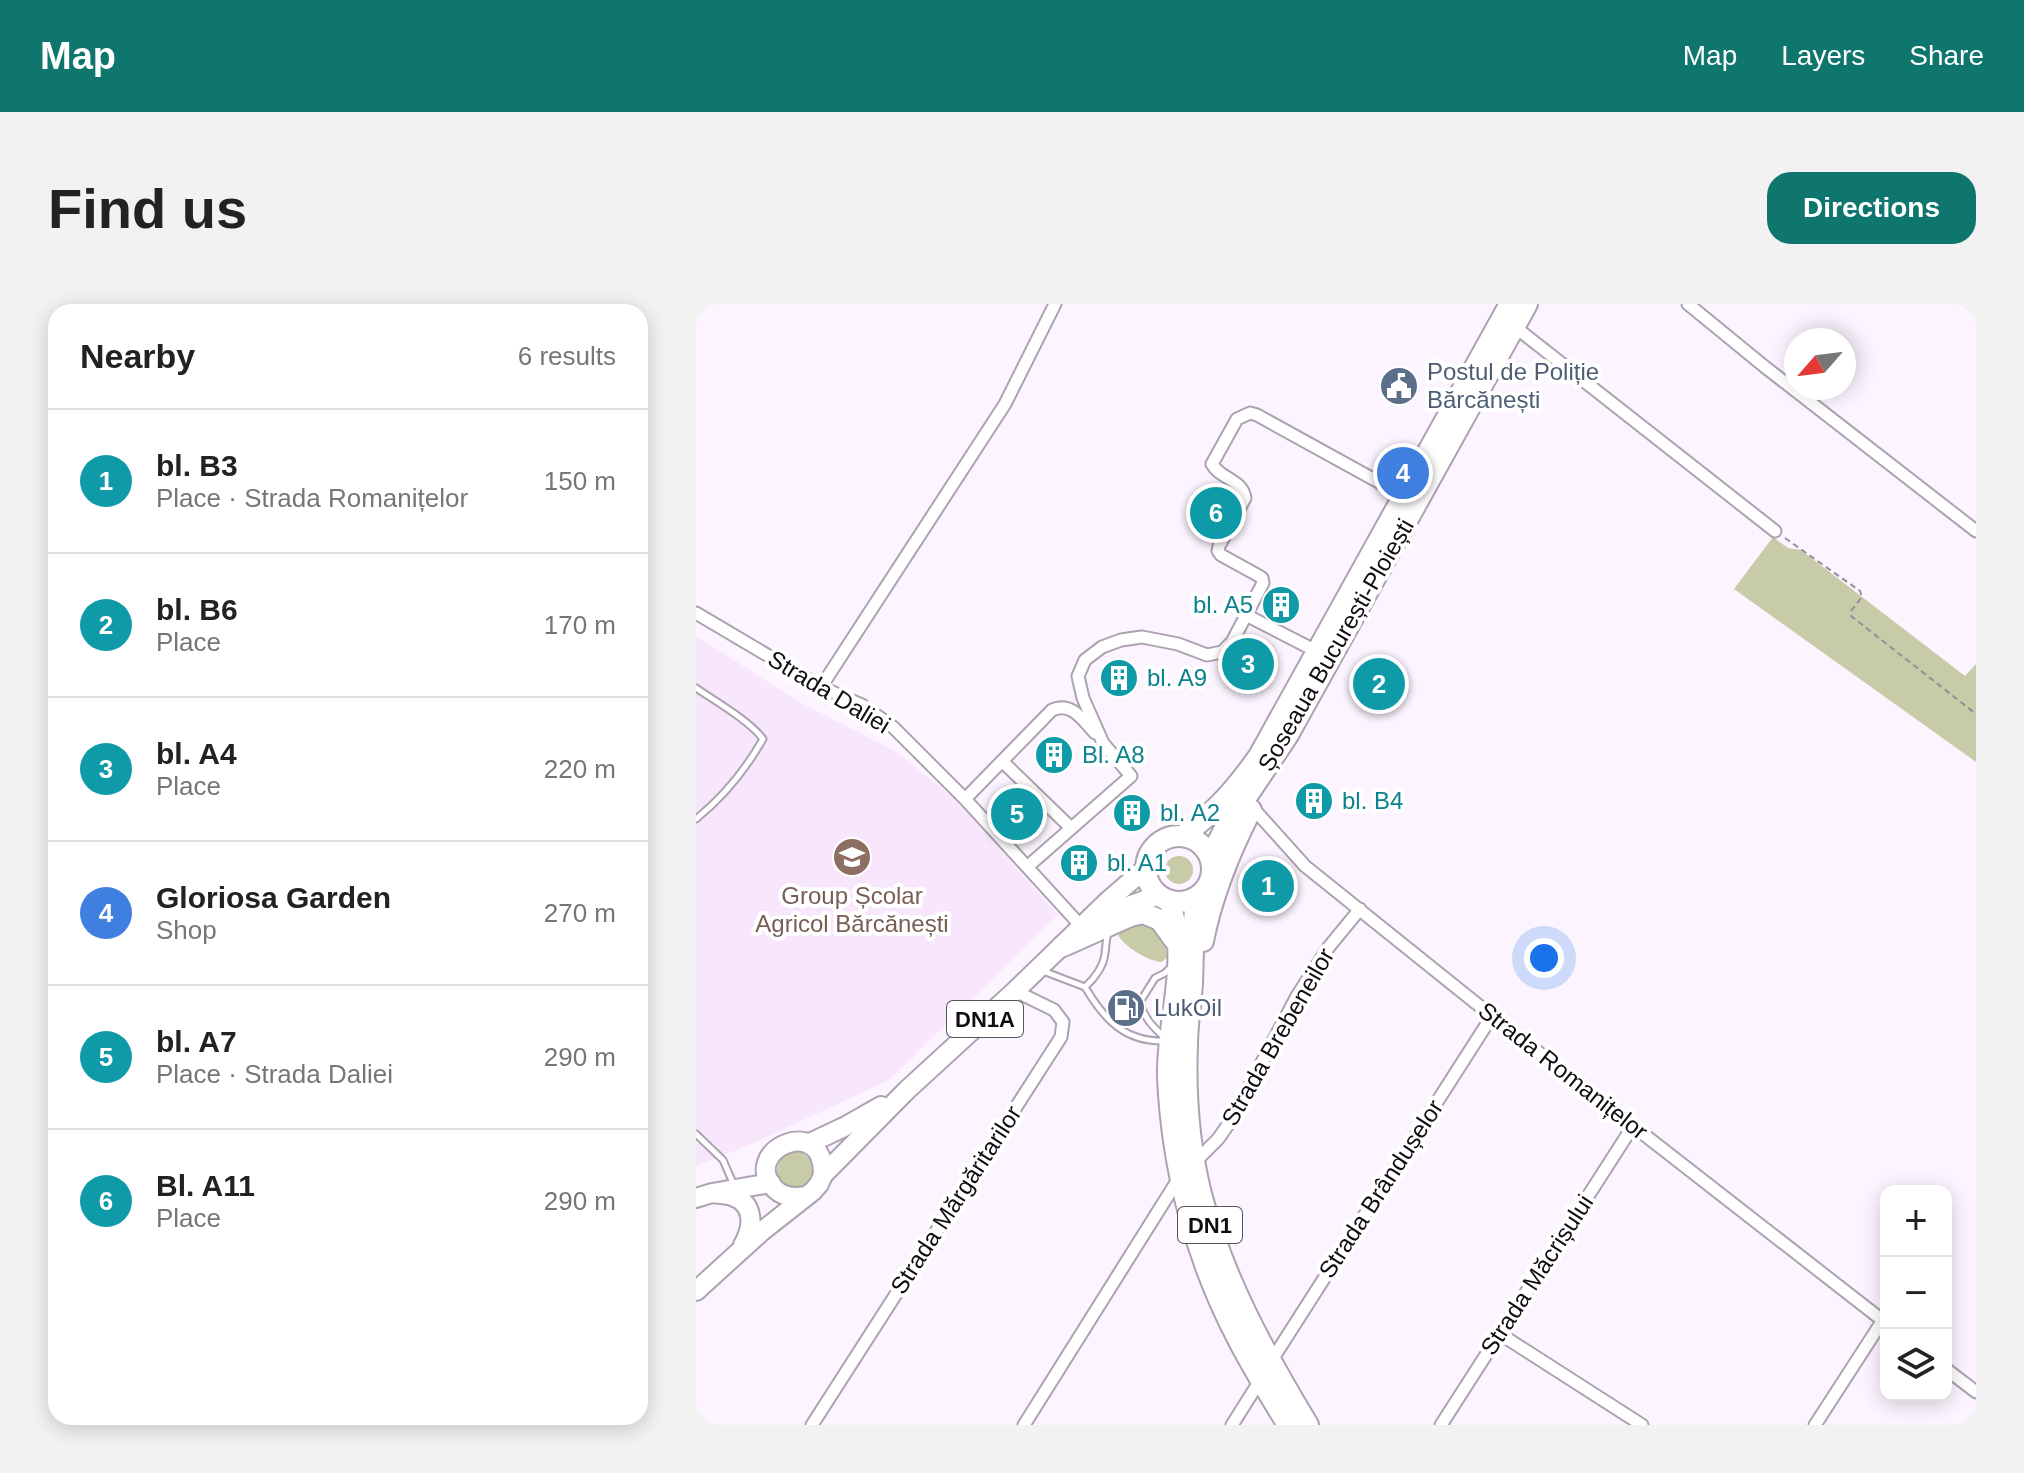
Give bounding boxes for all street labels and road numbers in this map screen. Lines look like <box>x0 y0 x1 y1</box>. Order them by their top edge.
street label: Șoseaua București-Ploiești <box>1252 514 1419 776</box>
street label: Strada Daliei <box>763 645 895 739</box>
street label: Strada Brebeneilor <box>1216 943 1339 1130</box>
street label: Strada Romanițelor <box>1474 996 1653 1145</box>
road number: DN1A <box>947 1001 1023 1037</box>
street label: Strada Brândușelor <box>1313 1095 1448 1283</box>
street label: Strada Mărgăritarilor <box>885 1101 1026 1299</box>
street label: Strada Măcrișului <box>1475 1190 1598 1360</box>
road number: DN1 <box>1178 1207 1242 1243</box>

